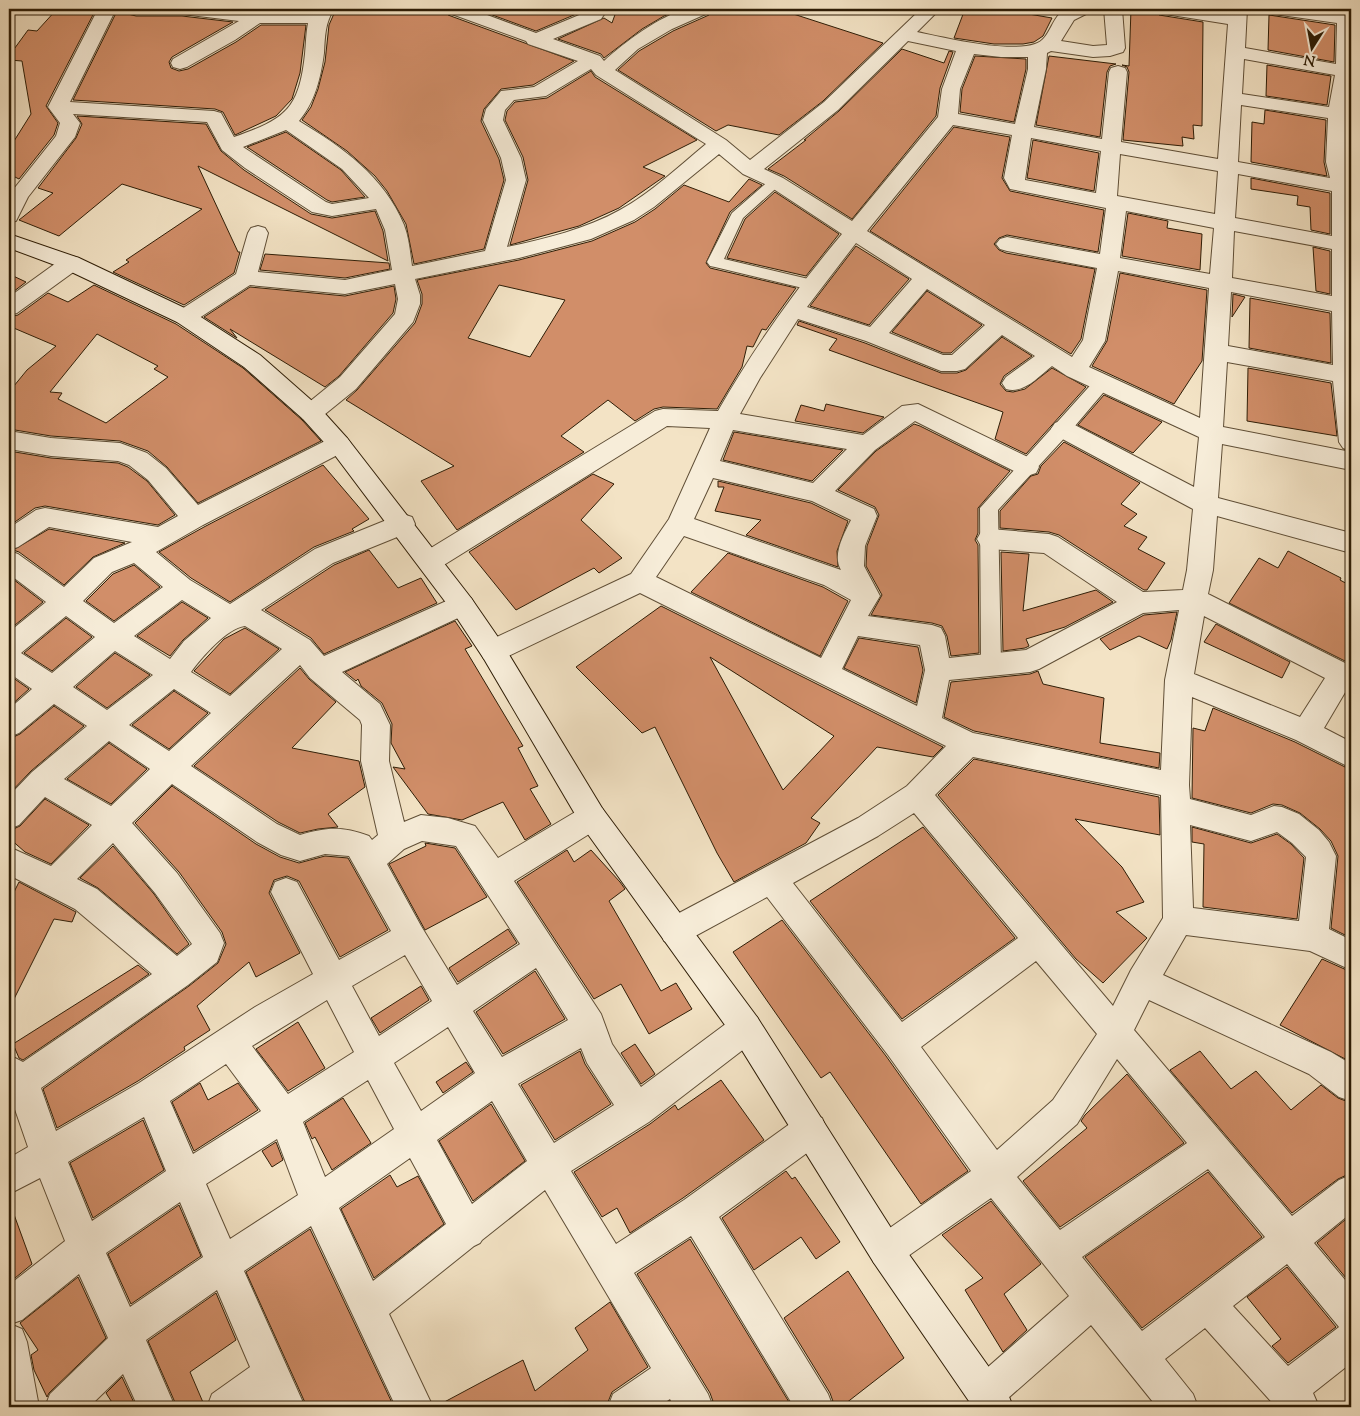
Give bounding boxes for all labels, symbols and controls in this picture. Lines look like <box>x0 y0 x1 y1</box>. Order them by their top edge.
north arrow <box>1288 22 1338 72</box>
text: N <box>1303 48 1317 70</box>

